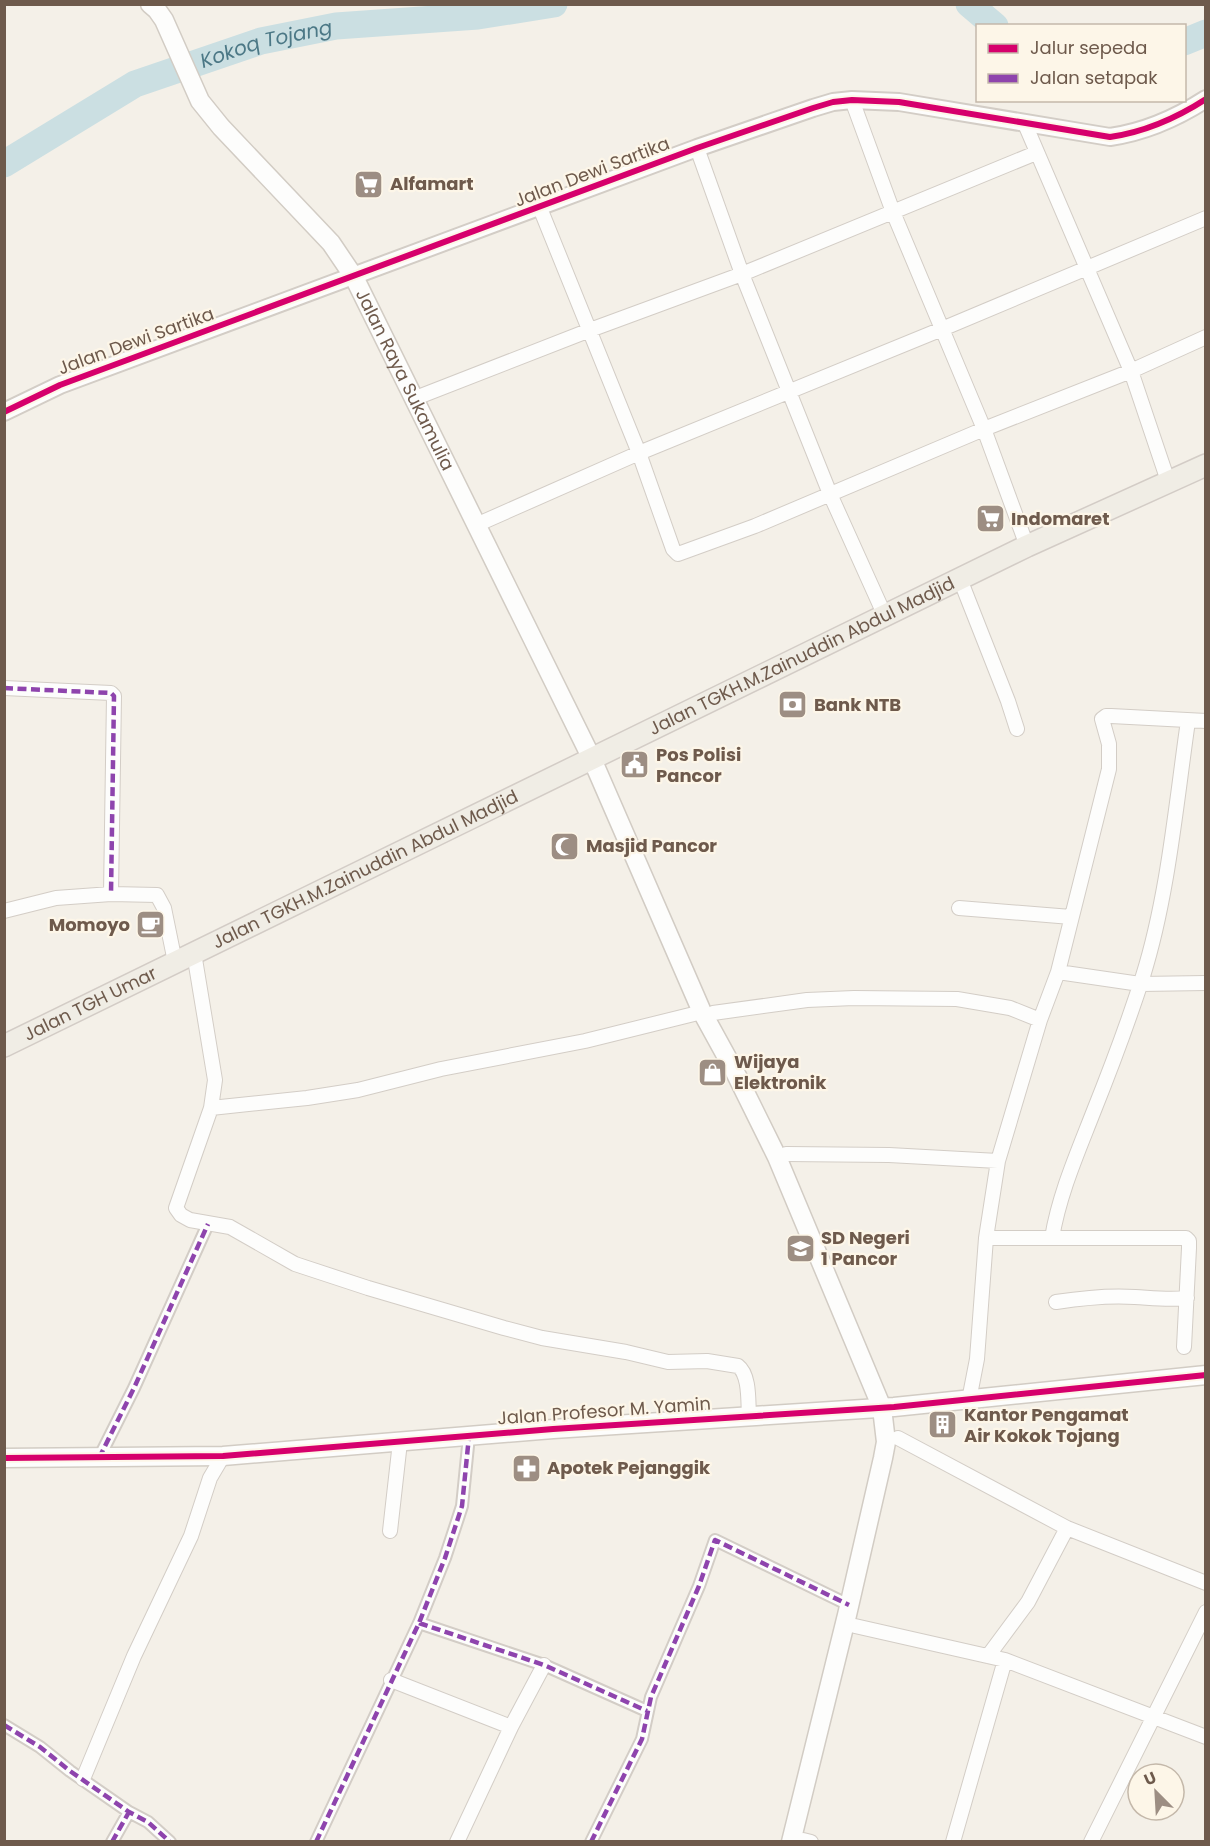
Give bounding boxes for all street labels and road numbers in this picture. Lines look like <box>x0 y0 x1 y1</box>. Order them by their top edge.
street label: Jalan Dewi Sartika <box>511 130 673 213</box>
street label: Jalan Raya Sukamulia <box>350 285 461 475</box>
street label: Jalan Dewi Sartika <box>54 301 217 380</box>
street label: Jalan TGKH.M.Zainuddin Abdul Madjid <box>644 570 959 741</box>
street label: Jalan TGKH.M.Zainuddin Abdul Madjid <box>208 784 522 954</box>
street label: Jalan TGH Umar <box>19 960 161 1047</box>
street label: Jalan Profesor M. Yamin <box>496 1391 712 1430</box>

